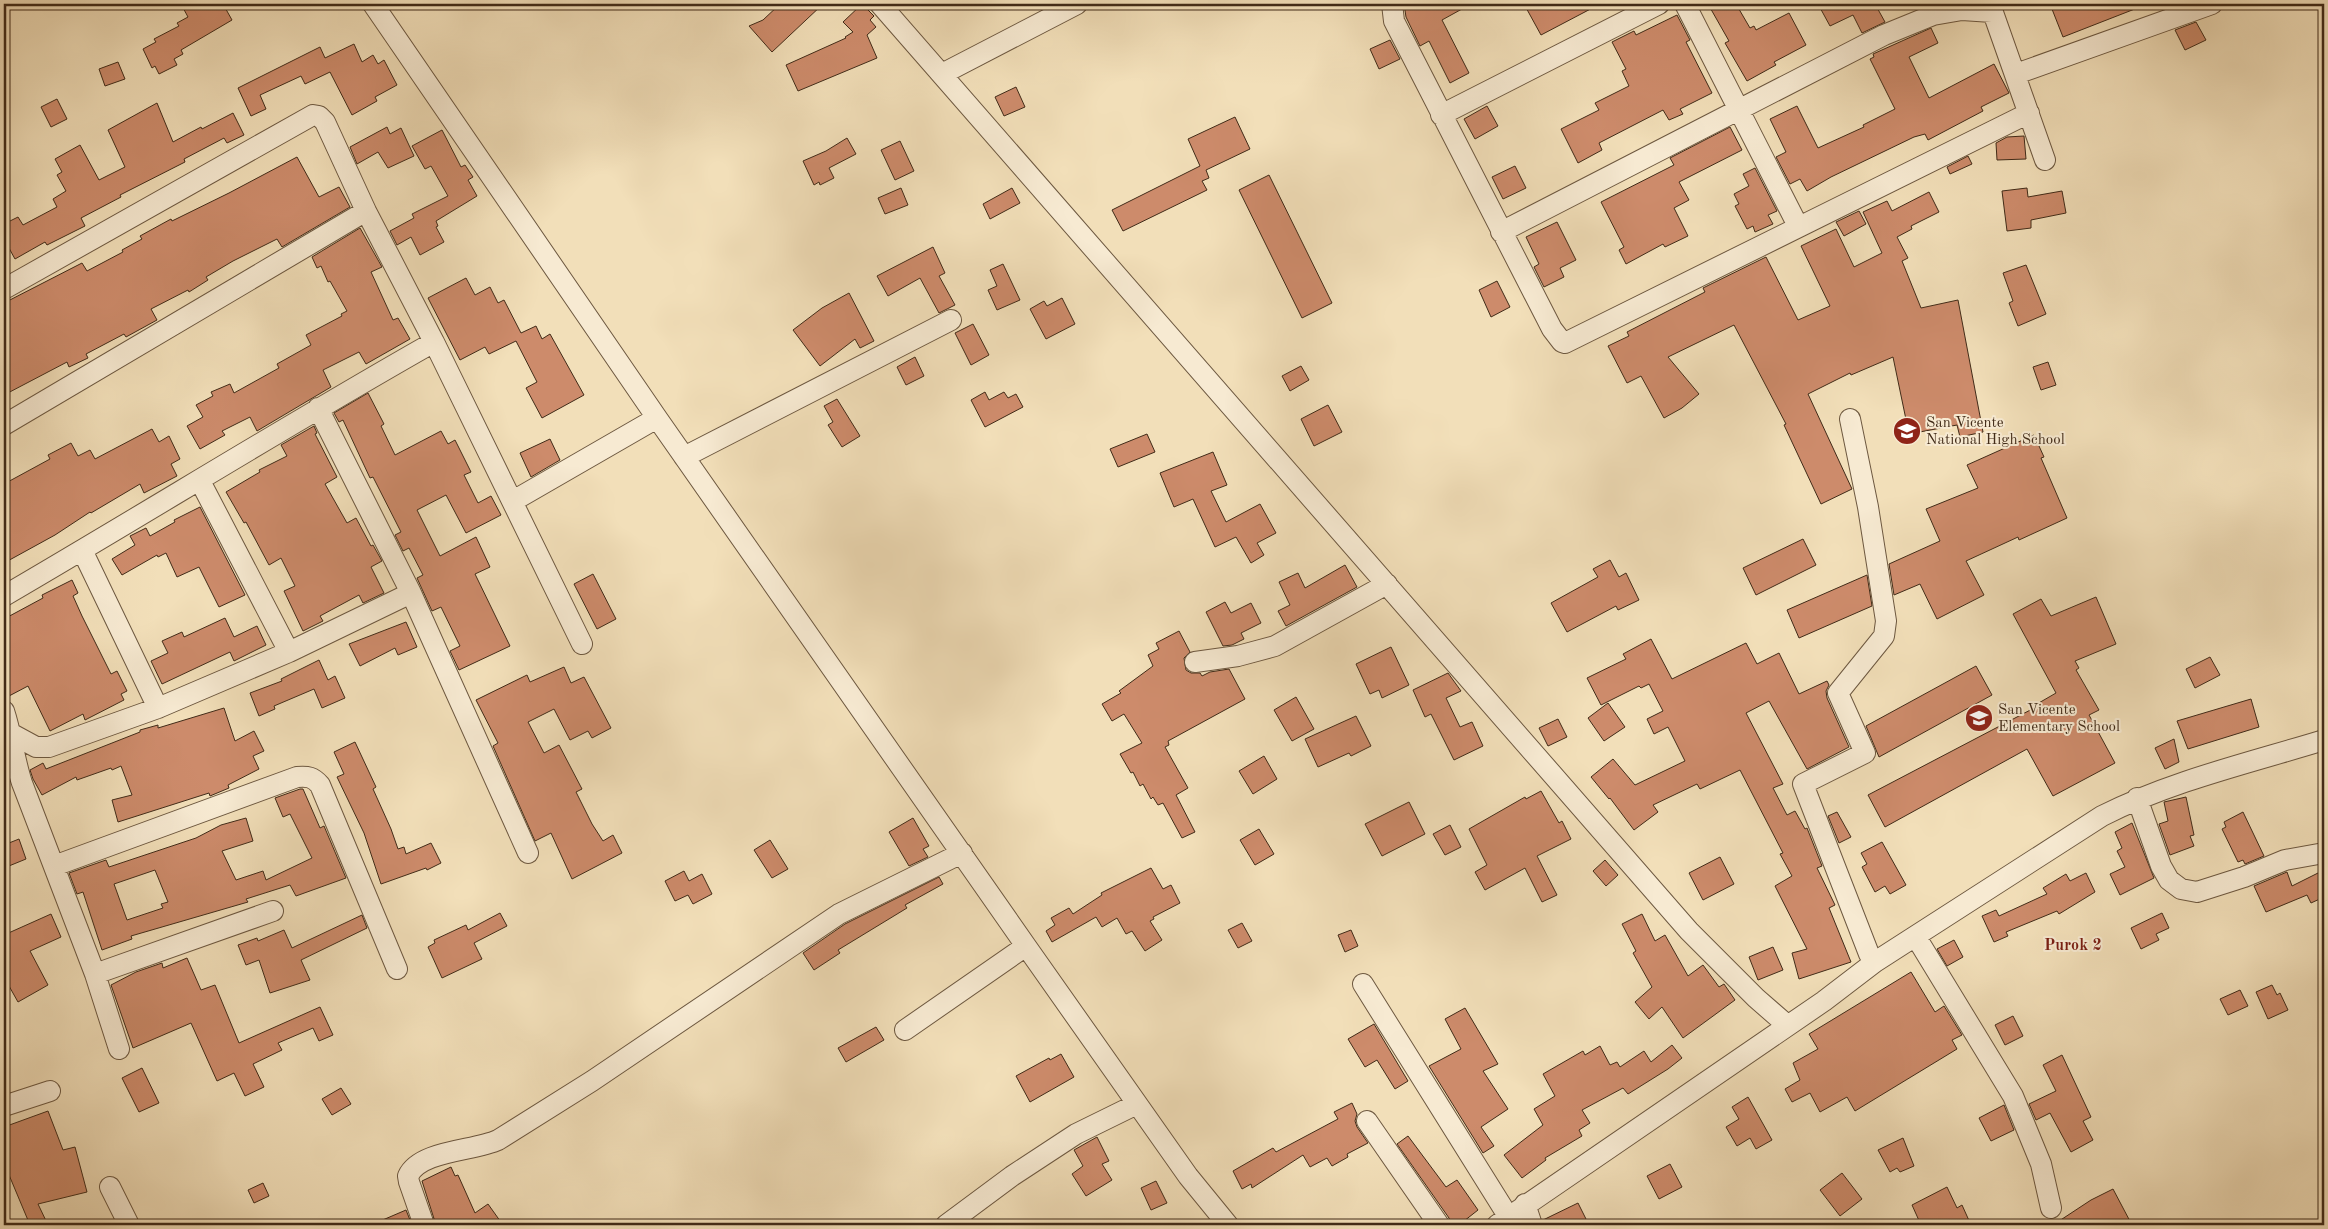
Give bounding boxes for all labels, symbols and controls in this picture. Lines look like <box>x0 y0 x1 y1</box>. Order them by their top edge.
school or university icon: San Vicente National High School <box>1892 416 1922 446</box>
place label: San Vicente National High School <box>1926 416 2065 448</box>
school or university icon: San Vicente Elementary School <box>1964 703 1994 733</box>
place label: San Vicente Elementary School <box>1998 703 2120 735</box>
district label: Purok 2 <box>2044 938 2102 954</box>

